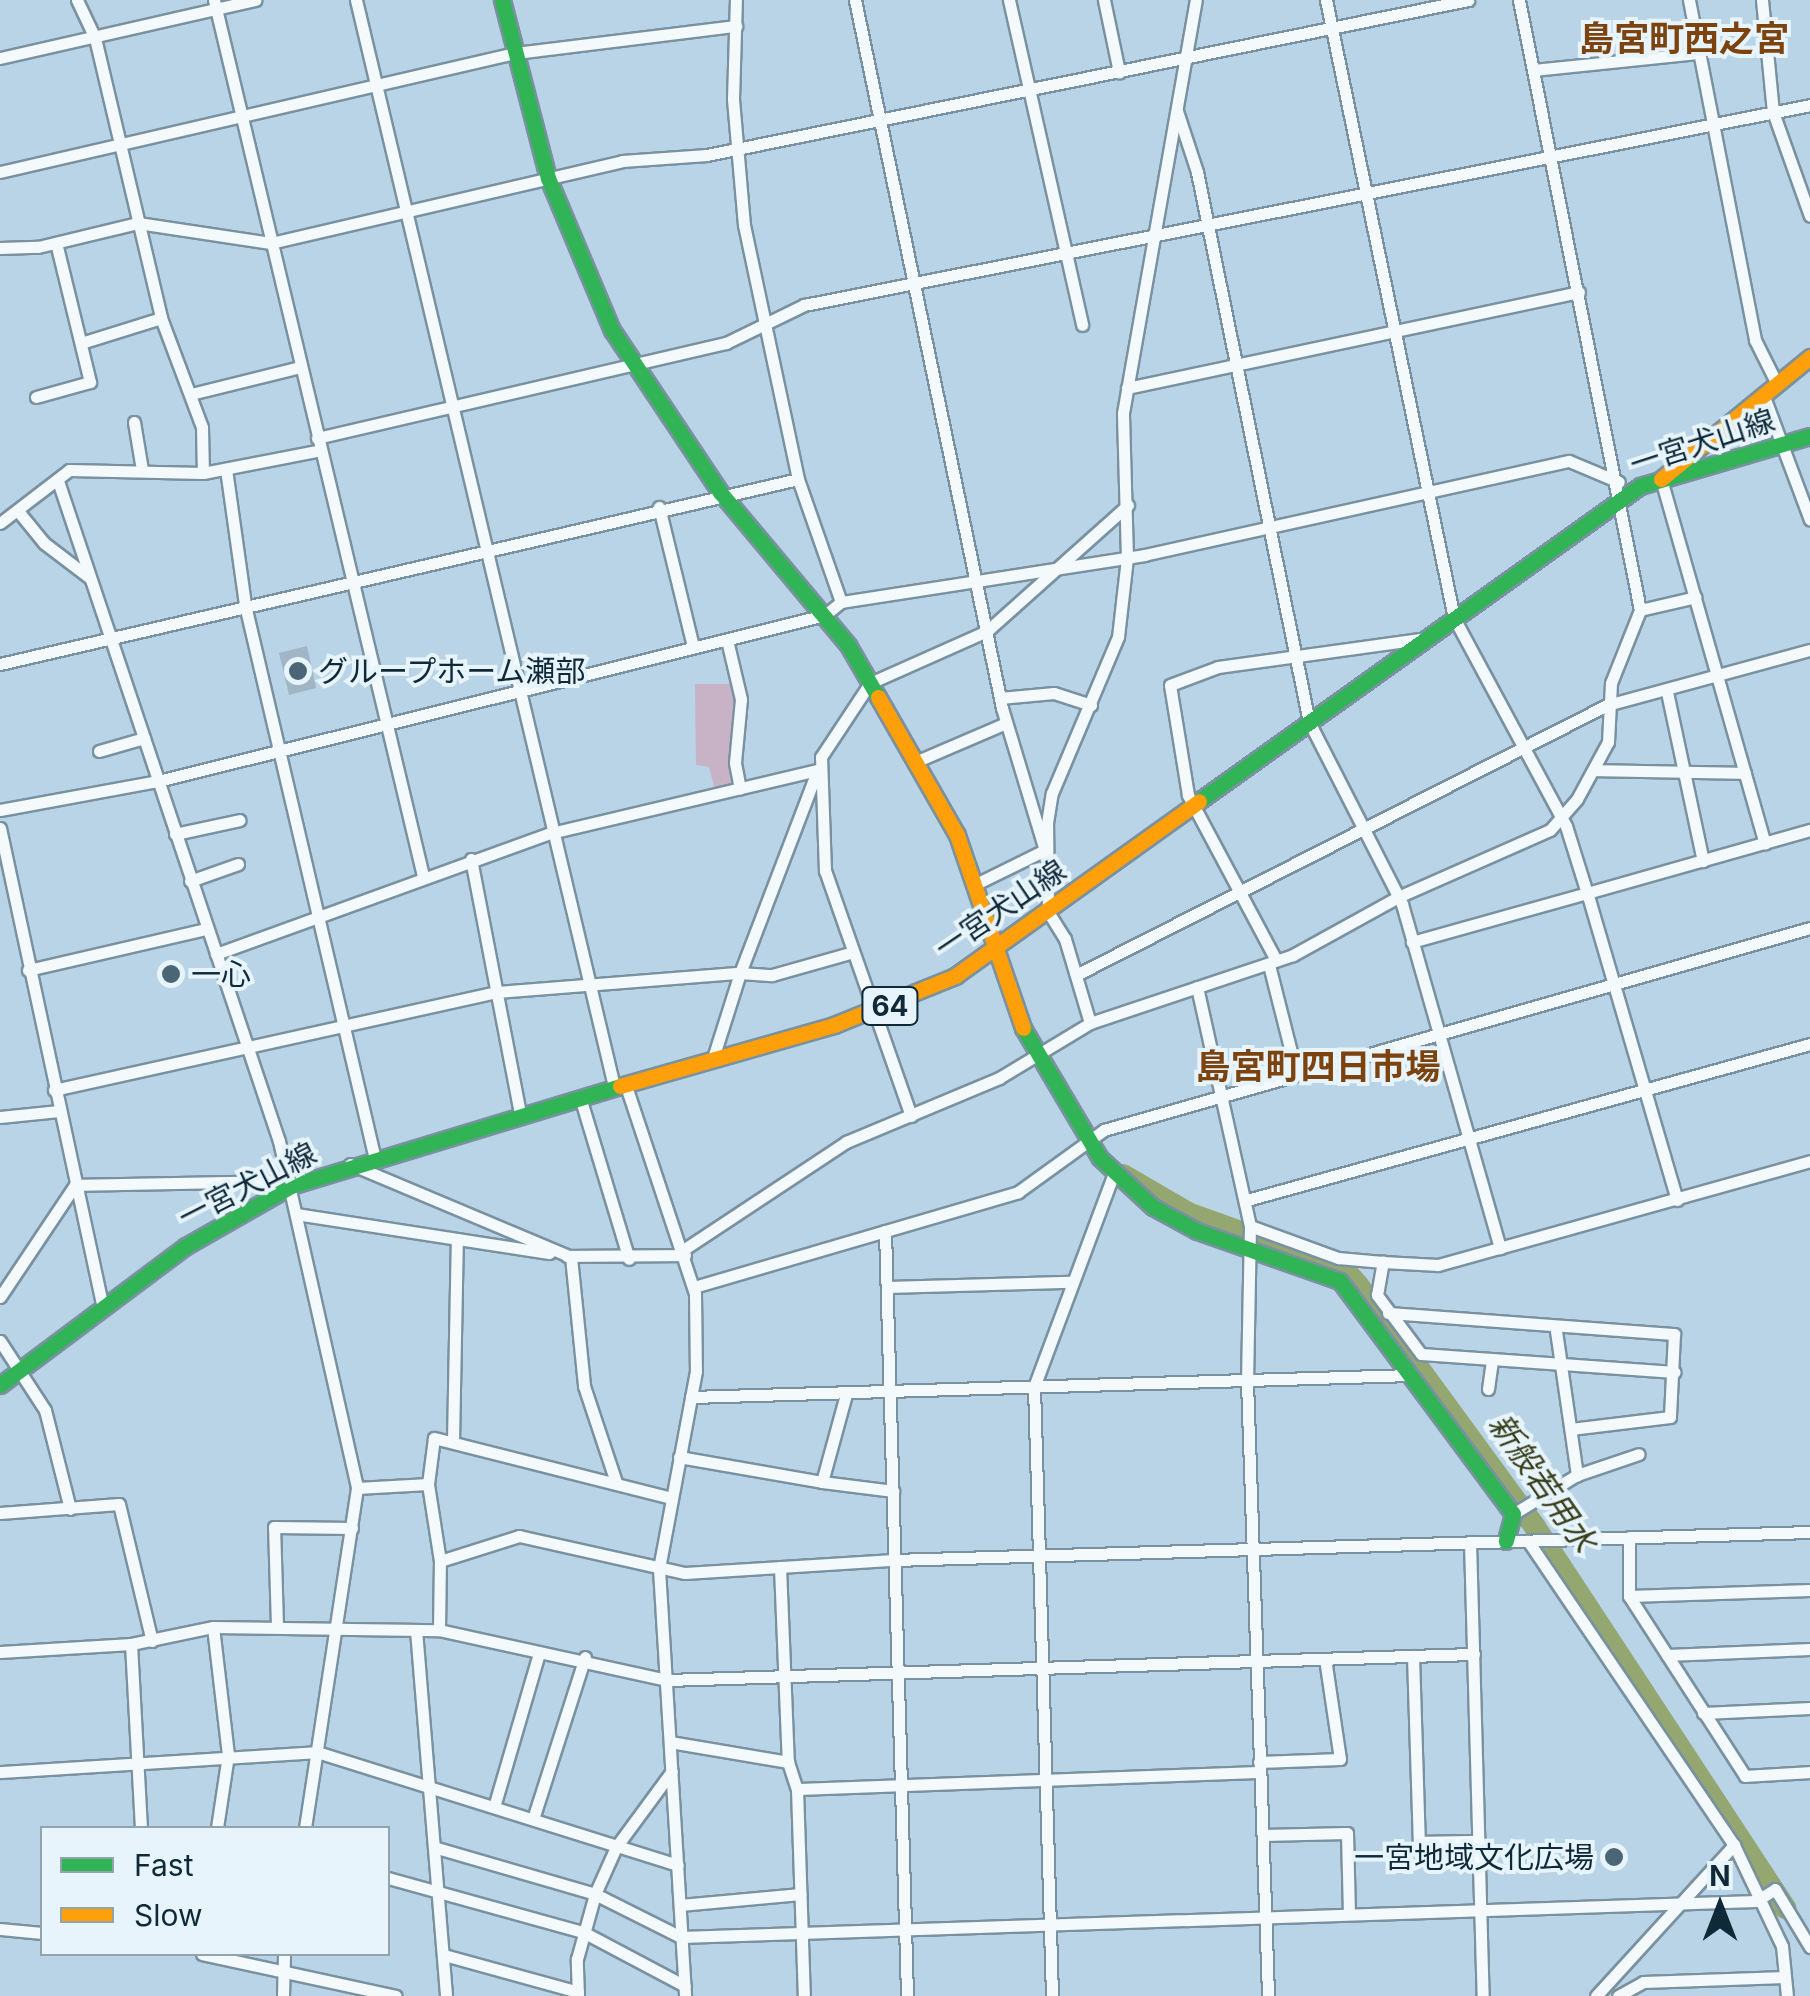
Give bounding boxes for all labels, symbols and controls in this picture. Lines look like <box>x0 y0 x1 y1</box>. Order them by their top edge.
district label: 島宮町西之宮 <box>1579 17 1789 59</box>
street label: 一宮犬山線 <box>1625 402 1779 482</box>
place label: グループホーム瀬部 <box>318 653 588 689</box>
marker: グループホーム瀬部 <box>287 660 309 682</box>
street label: 一宮犬山線 <box>928 852 1072 966</box>
place label: 一心 <box>191 956 251 992</box>
marker: 一心 <box>160 963 182 985</box>
road number: 64 <box>860 983 920 1029</box>
district label: 島宮町四日市場 <box>1196 1045 1440 1087</box>
street label: 一宮犬山線 <box>172 1135 322 1235</box>
water label: 新般若用水 <box>1480 1406 1604 1560</box>
legend <box>40 1826 390 1956</box>
place label: 一宮地域文化広場 <box>1354 1839 1594 1875</box>
marker: 一宮地域文化広場 <box>1603 1846 1625 1868</box>
text: Fast <box>134 1847 193 1883</box>
north arrow <box>1670 1856 1770 1956</box>
text: N <box>1709 1859 1731 1893</box>
text: Slow <box>134 1897 203 1933</box>

